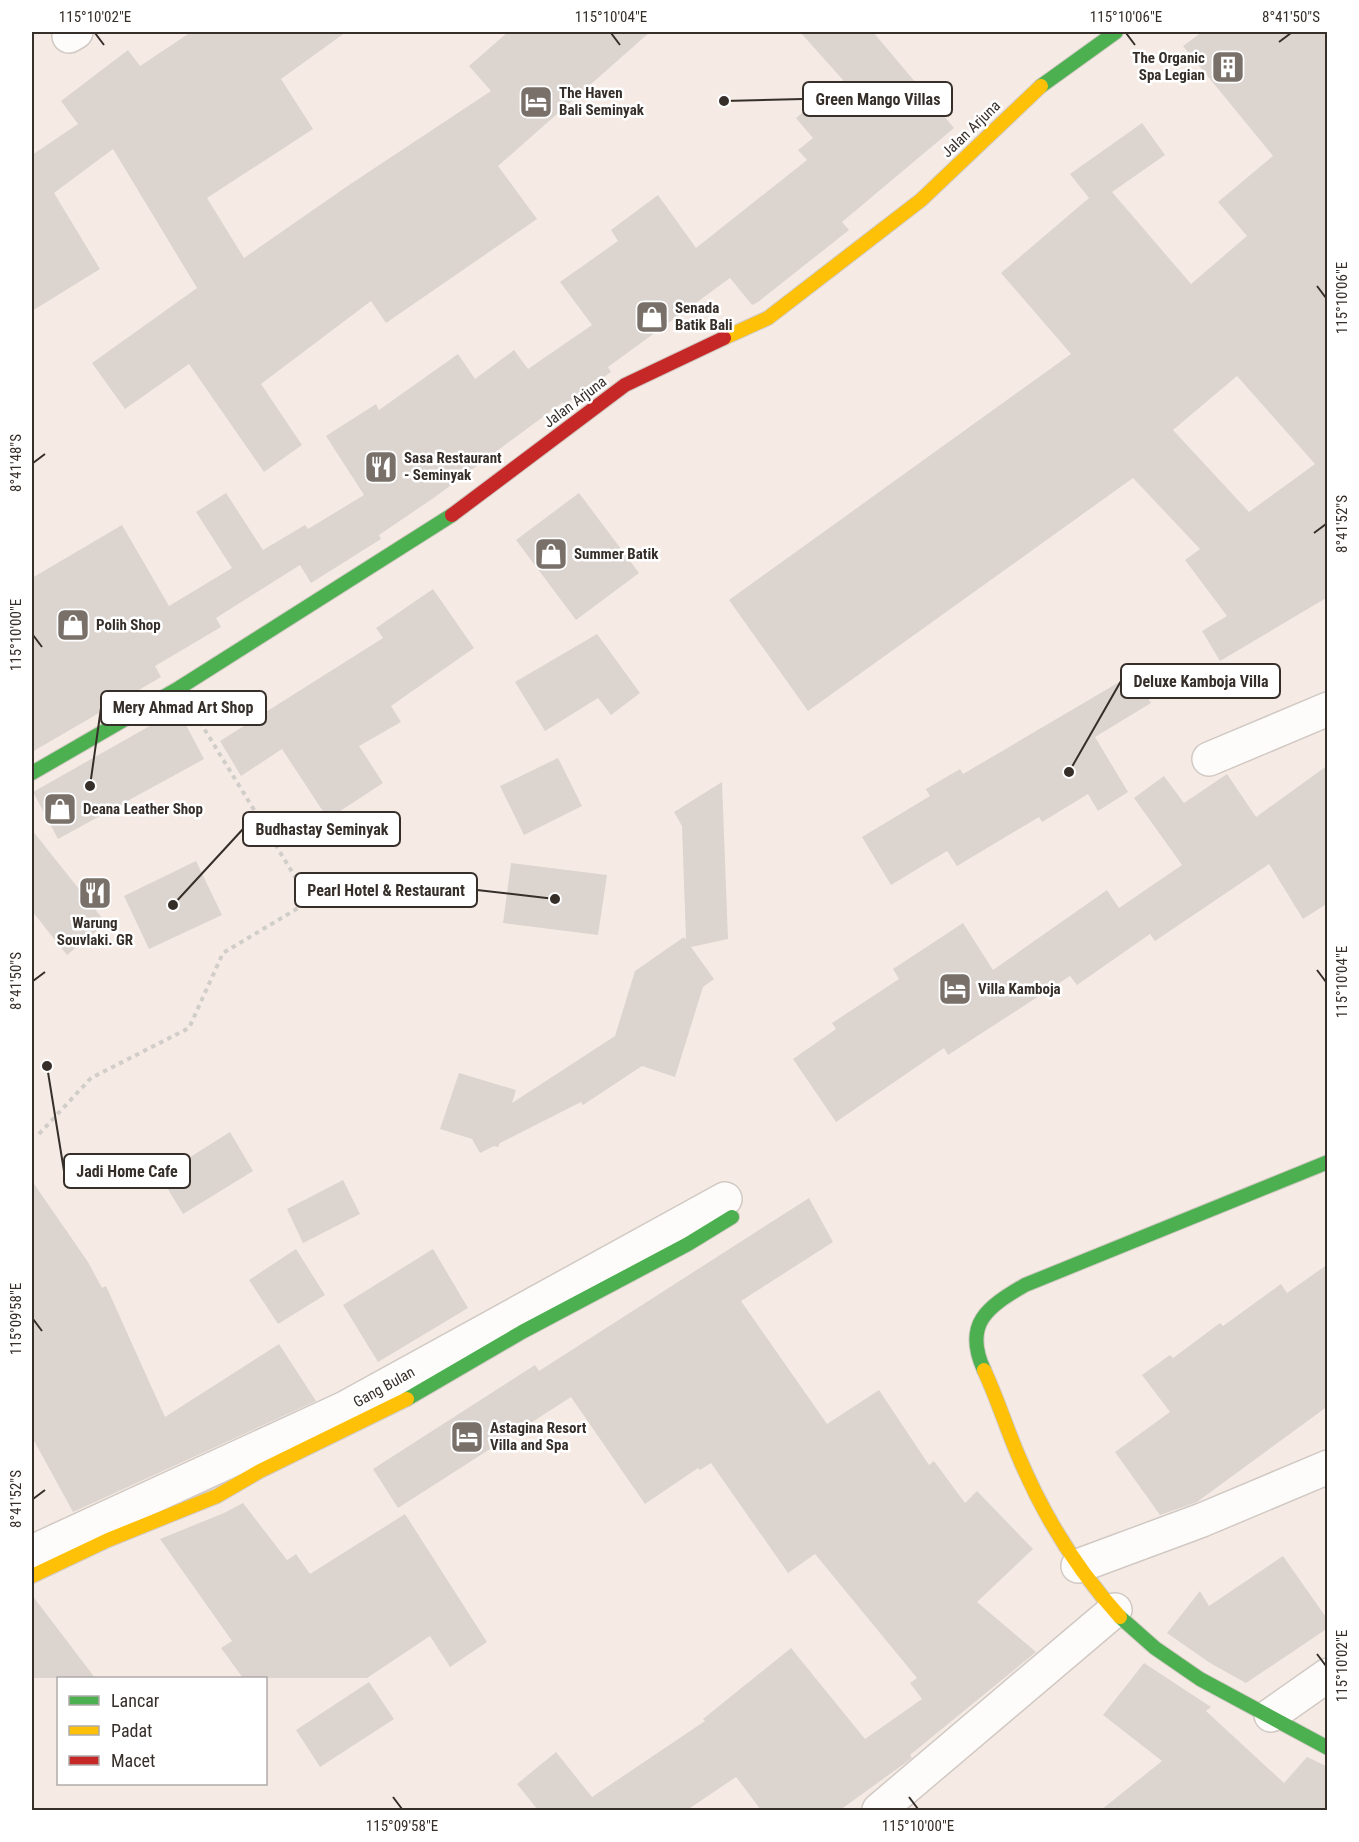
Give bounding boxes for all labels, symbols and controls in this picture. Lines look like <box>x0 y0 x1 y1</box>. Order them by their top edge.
text: 115°10'02"E <box>59 8 131 26</box>
text: 115°10'04"E <box>575 8 647 26</box>
text: 115°10'06"E <box>1090 8 1162 26</box>
text: 8°41'50"S <box>1262 8 1320 26</box>
place label: The Organic Spa Legian <box>1132 49 1205 84</box>
building icon: The Organic Spa Legian <box>1210 49 1246 85</box>
callout: Green Mango Villas <box>803 82 952 116</box>
hotel icon: The Haven Bali Seminyak <box>518 84 554 120</box>
place label: The Haven Bali Seminyak <box>559 84 645 119</box>
text: Green Mango Villas <box>816 90 940 109</box>
street label: Jalan Arjuna <box>938 97 1004 161</box>
text: 115°10'06"E <box>1333 262 1351 334</box>
shop icon: Senada Batik Bali <box>634 299 670 335</box>
place label: Senada Batik Bali <box>675 299 733 334</box>
street label: Jalan Arjuna <box>540 373 610 431</box>
text: 8°41'48"S <box>7 434 25 492</box>
restaurant icon: Sasa Restaurant - Seminyak <box>363 449 399 485</box>
place label: Sasa Restaurant - Seminyak <box>404 449 502 484</box>
text: 8°41'52"S <box>1333 495 1351 553</box>
shop icon: Summer Batik <box>533 536 569 572</box>
place label: Summer Batik <box>574 545 659 563</box>
text: 115°10'00"E <box>7 599 25 671</box>
shop icon: Polih Shop <box>55 607 91 643</box>
place label: Polih Shop <box>96 616 161 634</box>
callout: Deluxe Kamboja Villa <box>1121 664 1280 698</box>
text: Deluxe Kamboja Villa <box>1133 672 1269 691</box>
callout: Mery Ahmad Art Shop <box>101 691 266 725</box>
text: Mery Ahmad Art Shop <box>113 698 253 717</box>
shop icon: Deana Leather Shop <box>42 791 78 827</box>
place label: Deana Leather Shop <box>83 800 203 818</box>
callout: Budhastay Seminyak <box>243 812 400 846</box>
text: Budhastay Seminyak <box>256 820 389 839</box>
callout: Pearl Hotel & Restaurant <box>295 873 477 907</box>
restaurant icon: Warung Souvlaki. GR <box>77 875 113 911</box>
text: Pearl Hotel & Restaurant <box>307 881 465 900</box>
place label: Warung Souvlaki. GR <box>57 914 133 949</box>
text: 115°10'04"E <box>1333 946 1351 1018</box>
text: 8°41'50"S <box>7 952 25 1010</box>
hotel icon: Villa Kamboja <box>937 971 973 1007</box>
place label: Villa Kamboja <box>978 980 1061 998</box>
callout: Jadi Home Cafe <box>64 1154 190 1188</box>
text: Jadi Home Cafe <box>76 1162 178 1181</box>
text: 115°09'58"E <box>7 1283 25 1355</box>
street label: Gang Bulan <box>350 1363 418 1411</box>
hotel icon: Astagina Resort Villa and Spa <box>449 1419 485 1455</box>
place label: Astagina Resort Villa and Spa <box>490 1419 587 1454</box>
text: 8°41'52"S <box>7 1470 25 1528</box>
text: 115°10'02"E <box>1333 1630 1351 1702</box>
legend <box>57 1677 267 1785</box>
text: Lancar <box>111 1690 160 1711</box>
text: Padat <box>111 1720 152 1741</box>
text: Macet <box>111 1750 155 1771</box>
text: 115°09'58"E <box>366 1817 438 1835</box>
text: 115°10'00"E <box>882 1817 954 1835</box>

